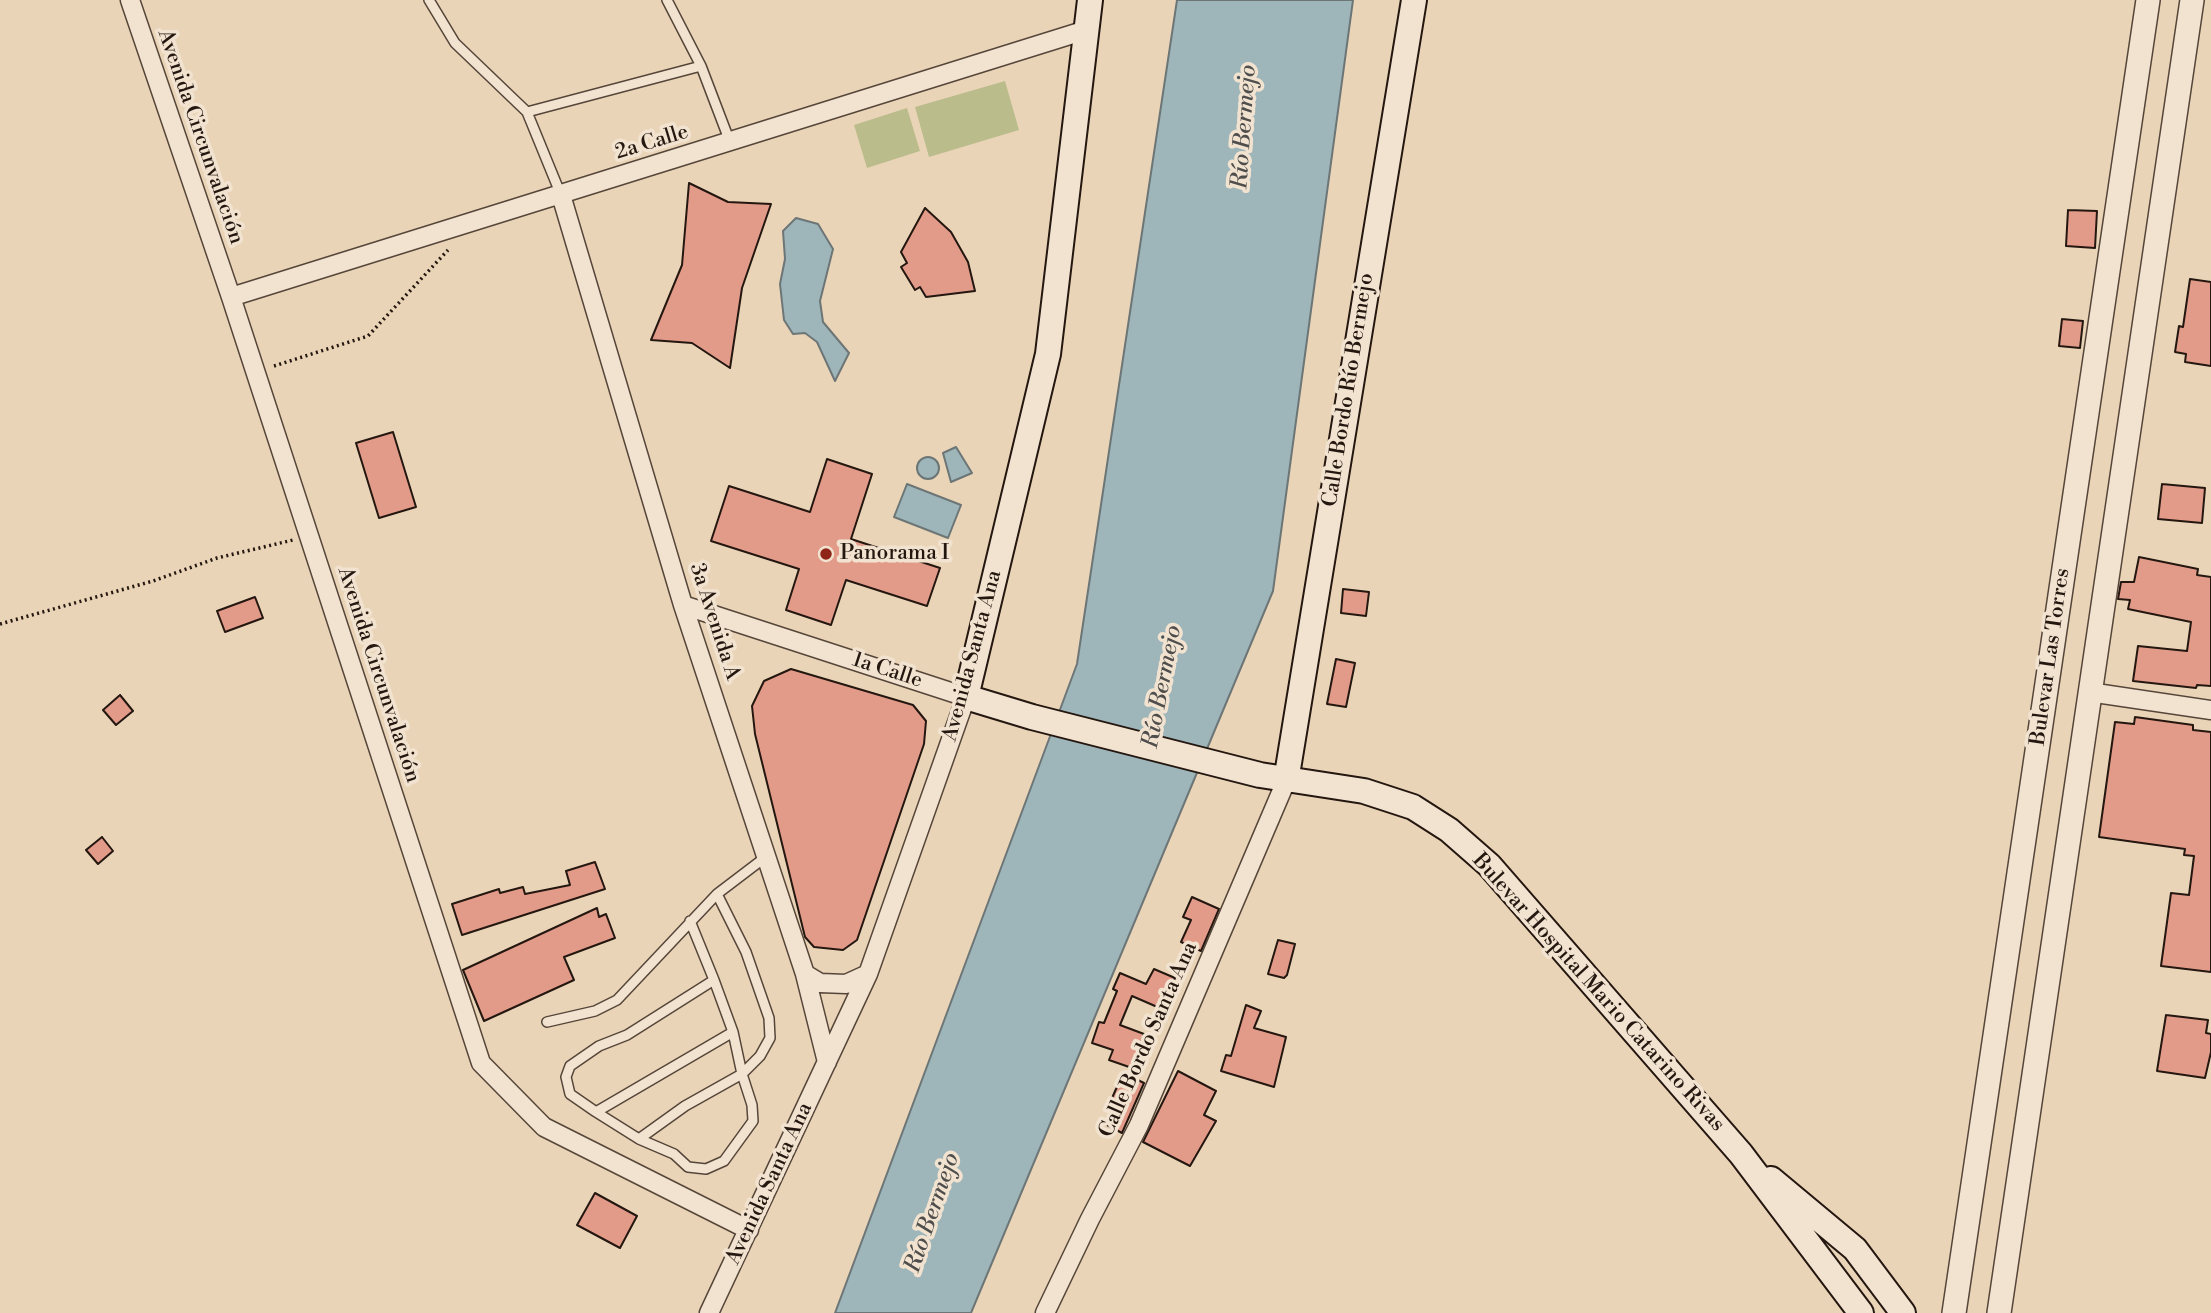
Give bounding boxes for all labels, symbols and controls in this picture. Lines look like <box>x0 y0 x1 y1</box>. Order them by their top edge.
street label: Avenida Circunvalación <box>151 26 249 248</box>
water label: Río Bermejo <box>1227 64 1263 190</box>
street label: 2a Calle <box>612 120 692 166</box>
street label: Calle Bordo Río Bermejo <box>1318 271 1380 509</box>
place label: Panorama I <box>840 541 949 567</box>
marker: Panorama I <box>818 546 834 562</box>
street label: 3a Avenida A <box>683 560 745 684</box>
street label: Avenida Circunvalación <box>331 564 425 786</box>
street label: Bulevar Las Torres <box>2026 567 2076 747</box>
street label: Avenida Santa Ana <box>938 568 1008 744</box>
water label: Río Bermejo <box>1138 623 1188 751</box>
street label: 1a Calle <box>849 648 925 694</box>
street label: Bulevar Hospital Mario Catarino Rivas <box>1466 849 1730 1137</box>
street label: Calle Bordo Santa Ana <box>1094 938 1204 1142</box>
street label: Avenida Santa Ana <box>721 1099 819 1269</box>
water label: Río Bermejo <box>900 1150 966 1276</box>

